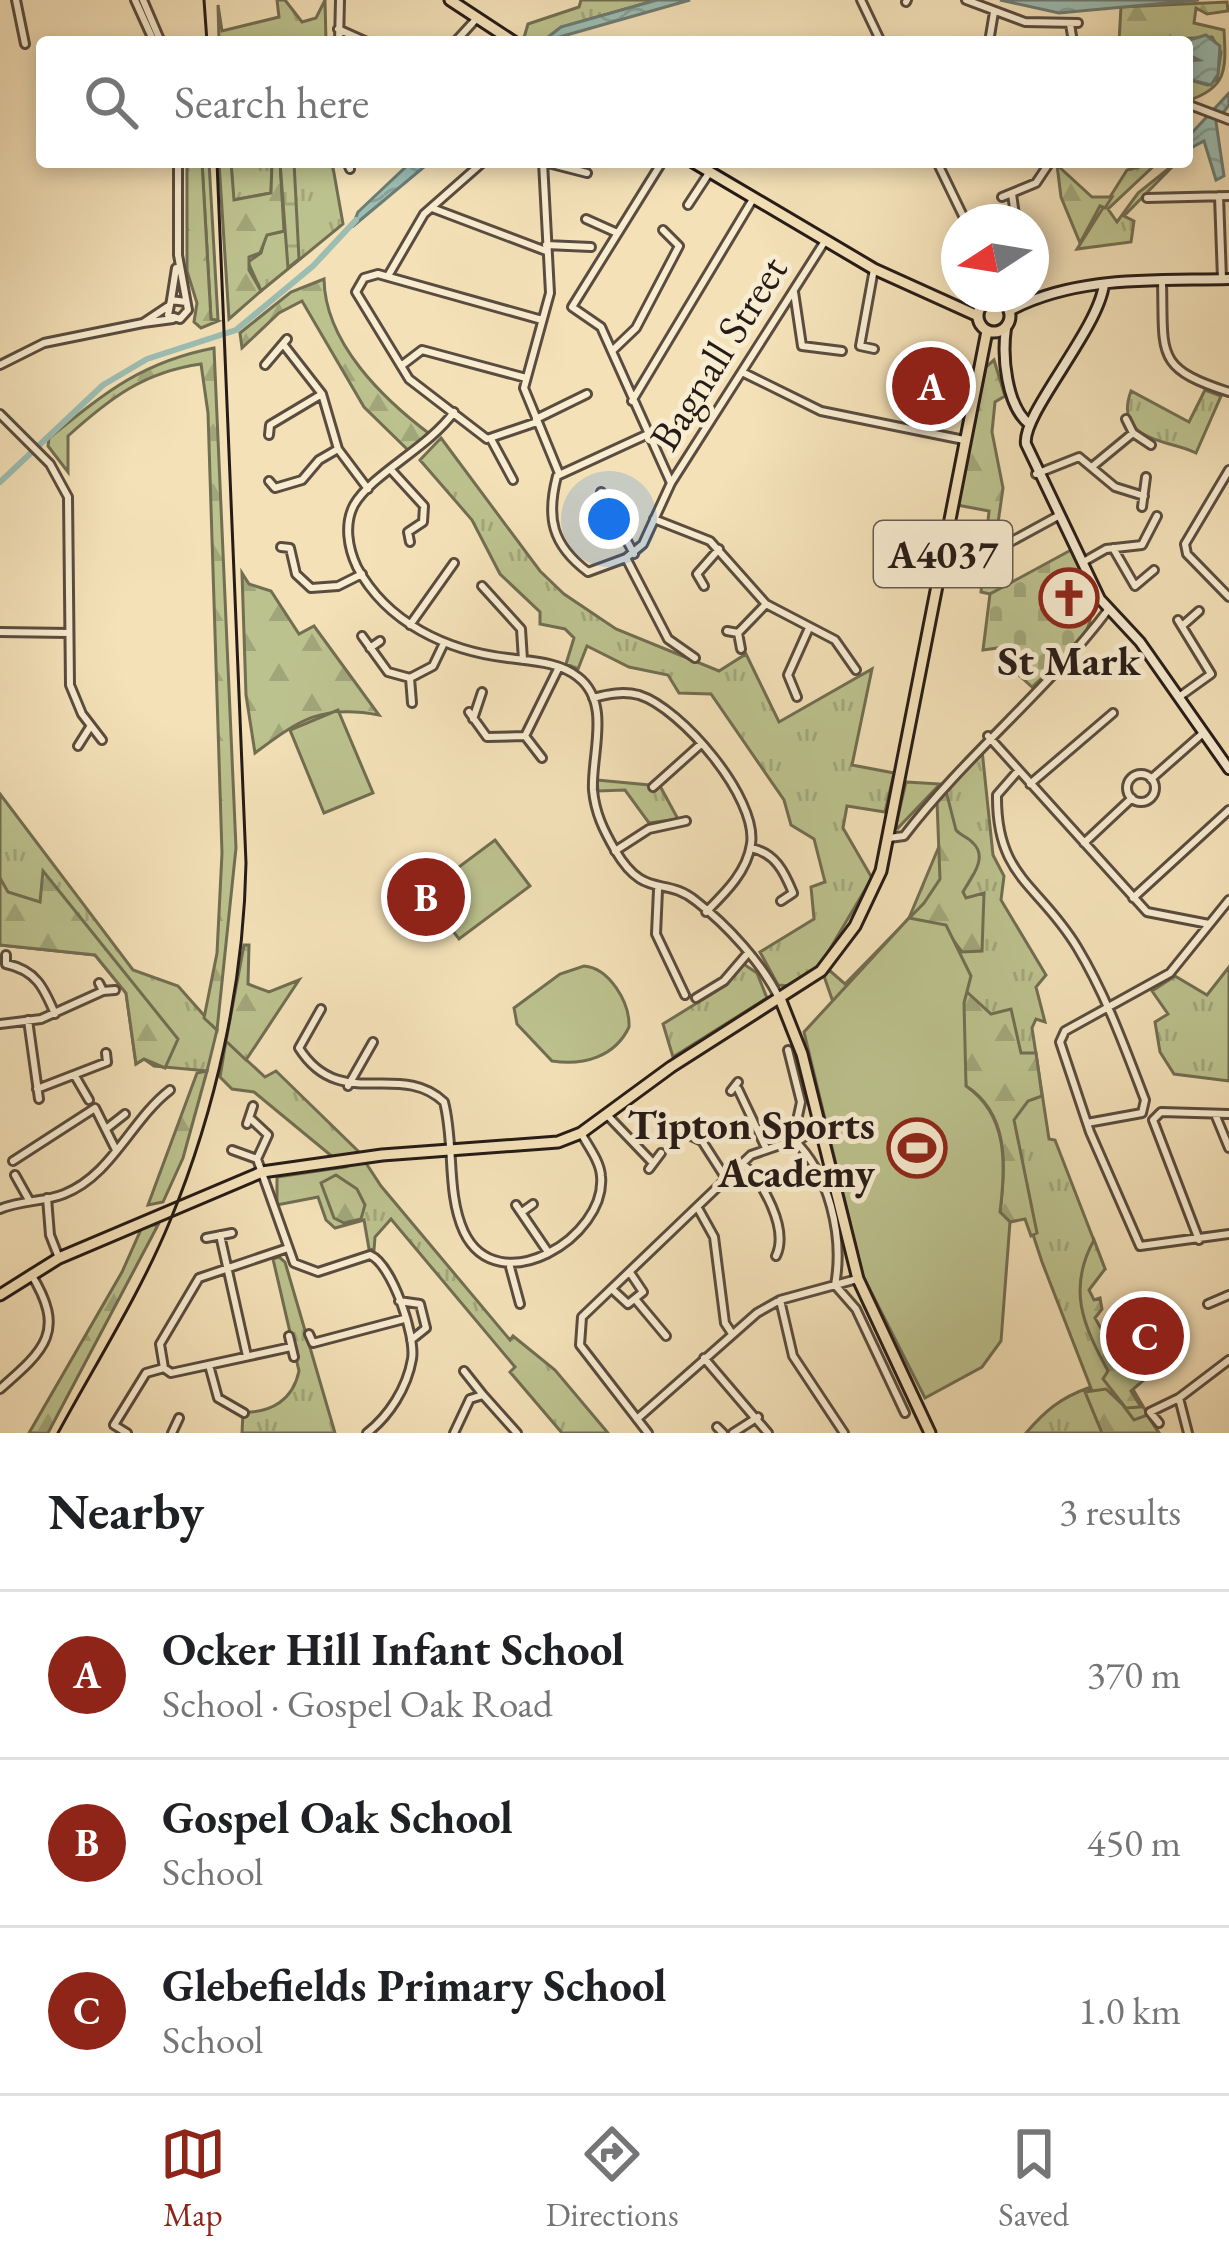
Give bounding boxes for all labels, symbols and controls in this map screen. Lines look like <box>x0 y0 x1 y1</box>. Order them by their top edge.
search box <box>36 36 1193 168</box>
icon: search <box>78 69 144 135</box>
text: Search here <box>174 73 369 131</box>
north arrow <box>941 204 1049 312</box>
street label: Bagnall Street <box>637 245 799 461</box>
pin: A <box>892 341 970 431</box>
your location <box>579 489 639 549</box>
road number: A4037 <box>874 521 1012 587</box>
church icon: St Mark <box>1038 567 1100 629</box>
place label: St Mark <box>998 633 1141 688</box>
pin: B <box>387 852 465 942</box>
place label: Tipton Sports Academy <box>628 1097 876 1200</box>
sports icon: Tipton Sports Academy <box>886 1117 948 1179</box>
pin: C <box>1106 1291 1184 1381</box>
text: Nearby <box>48 1478 204 1544</box>
text: 3 results <box>1059 1486 1181 1537</box>
text: Ocker Hill Infant School <box>162 1620 624 1678</box>
text: A <box>73 1649 101 1700</box>
text: 370 m <box>1087 1649 1181 1700</box>
text: School · Gospel Oak Road <box>162 1678 553 1729</box>
text: Gospel Oak School <box>162 1788 513 1846</box>
text: B <box>75 1817 99 1868</box>
text: 450 m <box>1087 1817 1181 1868</box>
text: School <box>162 1846 263 1897</box>
text: Glebefields Primary School <box>162 1956 667 2014</box>
text: C <box>73 1985 101 2036</box>
text: 1.0 km <box>1078 1985 1181 2036</box>
text: School <box>162 2014 263 2065</box>
tab: Map <box>160 2121 226 2236</box>
tab: Directions <box>546 2121 679 2236</box>
tab: Saved <box>998 2121 1069 2236</box>

